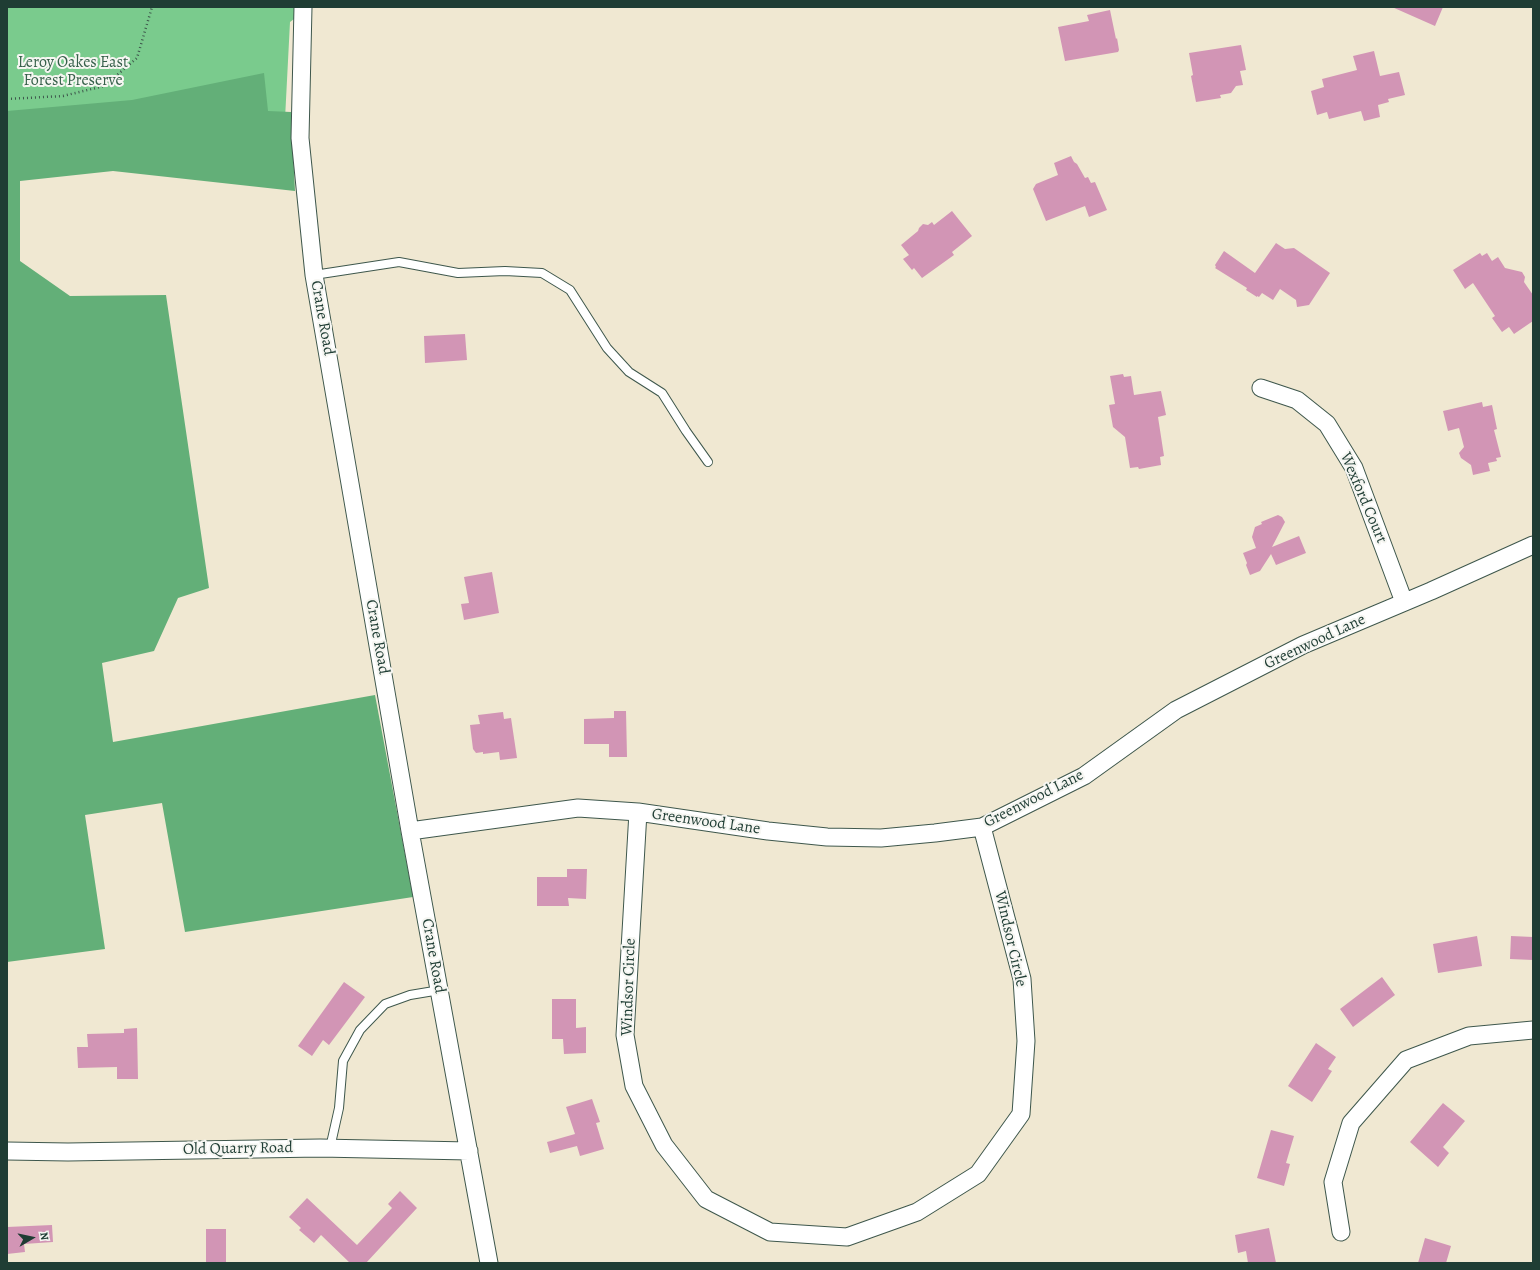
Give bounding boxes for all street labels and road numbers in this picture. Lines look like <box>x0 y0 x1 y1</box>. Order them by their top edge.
street label: Crane Road <box>306 279 338 357</box>
street label: Wexford Court <box>1335 450 1391 546</box>
street label: Crane Road <box>361 598 393 676</box>
street label: Greenwood Lane <box>1261 610 1369 674</box>
street label: Greenwood Lane <box>981 766 1087 832</box>
street label: Greenwood Lane <box>651 805 761 839</box>
street label: Windsor Circle <box>990 889 1030 989</box>
street label: Crane Road <box>417 917 449 995</box>
street label: Windsor Circle <box>618 938 640 1036</box>
street label: Old Quarry Road <box>183 1138 293 1160</box>

